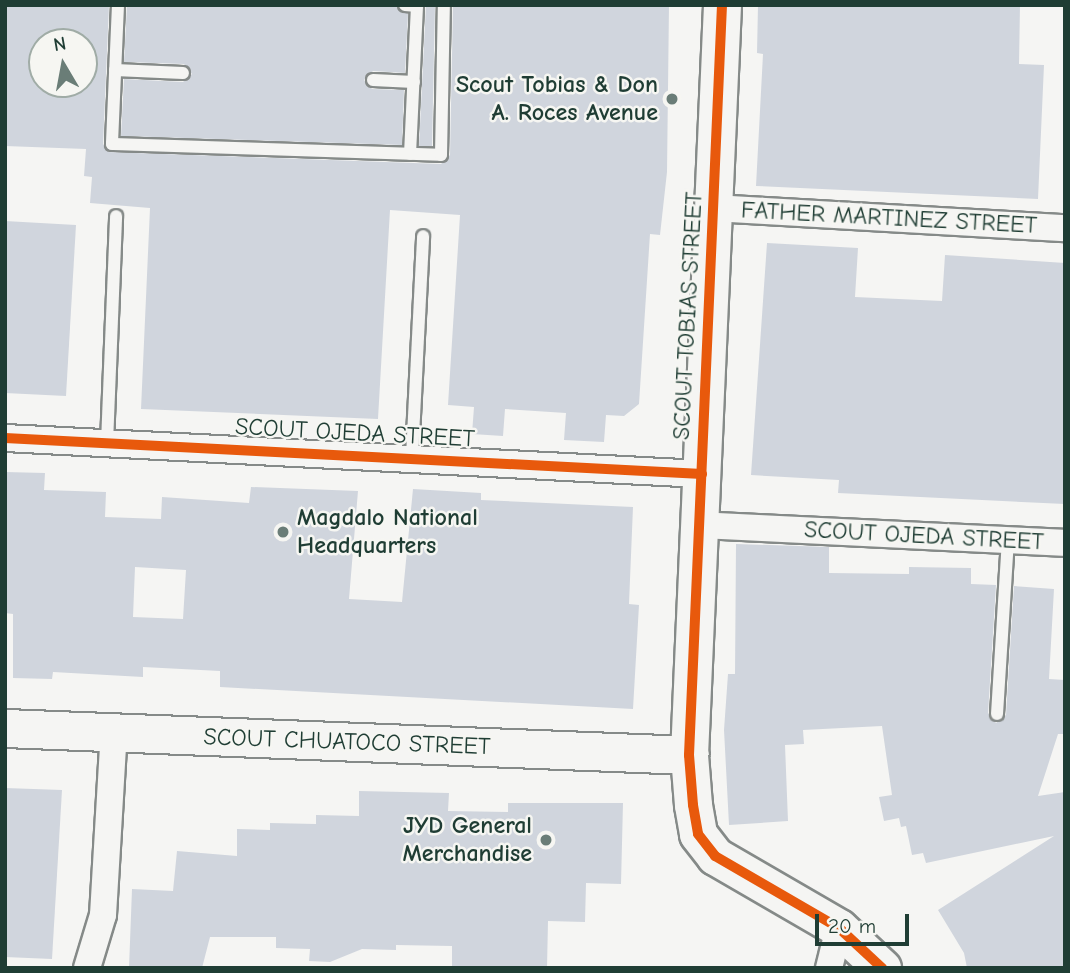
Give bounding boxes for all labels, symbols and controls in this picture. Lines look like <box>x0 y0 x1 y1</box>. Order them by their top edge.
north arrow <box>28 28 98 98</box>
text: N <box>52 32 68 56</box>
place label: Scout Tobias & Don A. Roces Avenue <box>456 71 658 127</box>
marker: Scout Tobias & Don A. Roces Avenue <box>664 91 680 107</box>
street label: SCOUT TOBIAS STREET <box>667 191 709 441</box>
street label: FATHER MARTINEZ STREET <box>740 196 1038 240</box>
street label: SCOUT OJEDA STREET <box>234 412 476 454</box>
place label: Magdalo National Headquarters <box>297 504 478 560</box>
street label: SCOUT OJEDA STREET <box>803 515 1045 557</box>
marker: Magdalo National Headquarters <box>275 524 291 540</box>
street label: SCOUT CHUATOCO STREET <box>203 723 491 761</box>
place label: JYD General Merchandise <box>402 812 532 868</box>
marker: JYD General Merchandise <box>538 832 554 848</box>
scale bar <box>818 900 912 944</box>
text: 20 m <box>828 914 876 938</box>

